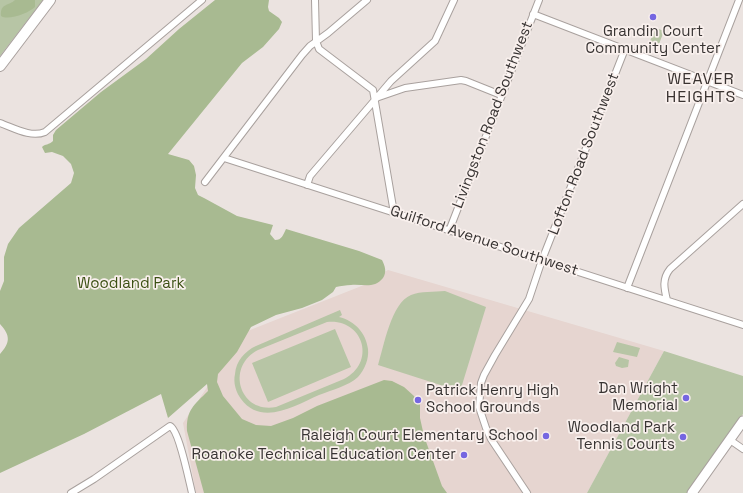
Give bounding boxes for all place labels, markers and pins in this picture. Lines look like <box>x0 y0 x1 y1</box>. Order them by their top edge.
marker: Grandin Court Community Center <box>648 12 658 22</box>
place label: Grandin Court Community Center <box>585 23 721 58</box>
place label: Dan Wright Memorial <box>598 380 678 415</box>
place label: Patrick Henry High School Grounds <box>426 382 559 417</box>
marker: Dan Wright Memorial <box>681 393 691 403</box>
marker: Patrick Henry High School Grounds <box>413 395 423 405</box>
place label: Woodland Park Tennis Courts <box>568 419 675 454</box>
place label: Raleigh Court Elementary School <box>301 427 538 445</box>
marker: Raleigh Court Elementary School <box>541 431 551 441</box>
marker: Woodland Park Tennis Courts <box>678 432 688 442</box>
place label: Roanoke Technical Education Center <box>191 446 456 464</box>
marker: Roanoke Technical Education Center <box>459 450 469 460</box>

